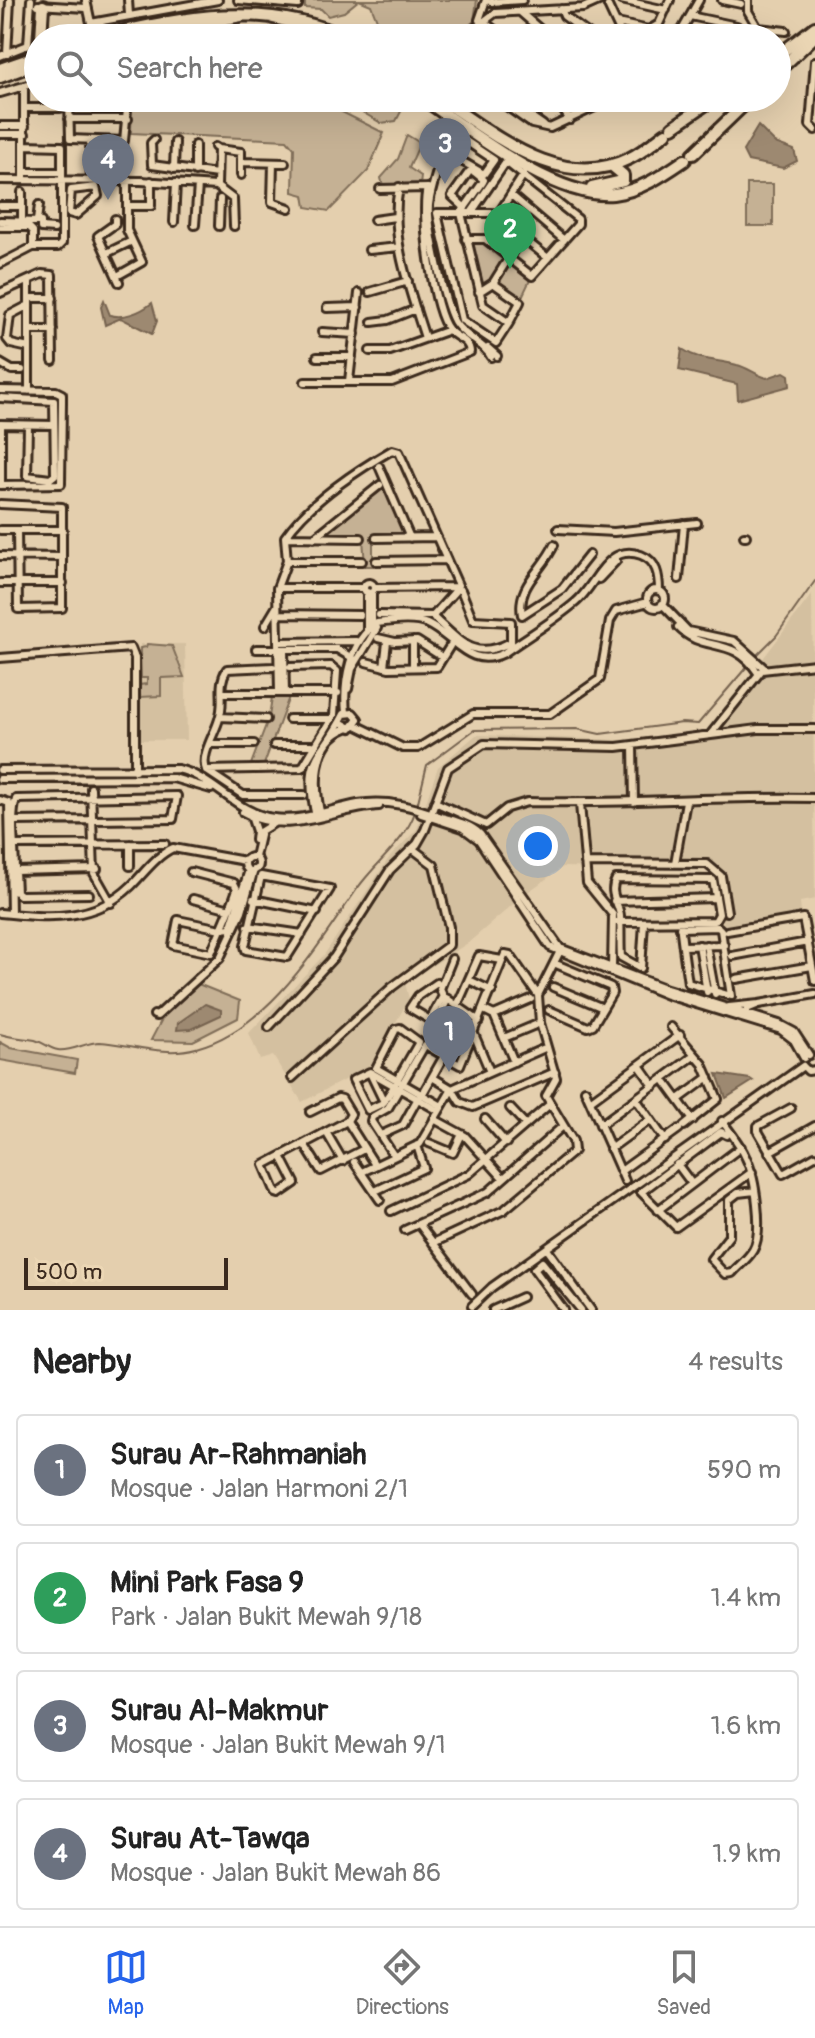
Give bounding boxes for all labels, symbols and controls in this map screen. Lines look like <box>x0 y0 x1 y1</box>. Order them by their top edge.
search box <box>24 24 791 112</box>
icon: search <box>52 46 96 90</box>
text: Search here <box>116 50 263 87</box>
pin: 3 <box>419 118 471 184</box>
pin: 4 <box>82 134 134 200</box>
pin: 2 <box>484 203 536 269</box>
your location <box>518 826 558 866</box>
pin: 1 <box>423 1006 475 1072</box>
scale bar <box>24 1254 228 1290</box>
text: 500 m <box>36 1258 102 1286</box>
text: Nearby <box>32 1341 131 1384</box>
text: 4 results <box>688 1346 783 1378</box>
text: Surau Ar-Rahmaniah <box>110 1436 367 1473</box>
text: 1 <box>55 1454 65 1486</box>
text: 590 m <box>707 1454 781 1486</box>
text: Mosque · Jalan Harmoni 2/1 <box>110 1473 408 1505</box>
text: Mini Park Fasa 9 <box>110 1564 304 1601</box>
text: 2 <box>53 1582 67 1614</box>
text: 1.4 km <box>710 1582 781 1614</box>
text: Park · Jalan Bukit Mewah 9/18 <box>110 1601 422 1633</box>
text: Surau Al-Makmur <box>110 1692 328 1729</box>
text: 3 <box>53 1710 67 1742</box>
text: 1.6 km <box>710 1710 781 1742</box>
text: Mosque · Jalan Bukit Mewah 9/1 <box>110 1729 446 1761</box>
text: Surau At-Tawqa <box>110 1820 310 1857</box>
text: 4 <box>52 1838 68 1870</box>
text: 1.9 km <box>712 1838 781 1870</box>
text: Mosque · Jalan Bukit Mewah 86 <box>110 1857 441 1889</box>
tab: Map <box>104 1945 148 2021</box>
tab: Directions <box>356 1945 449 2021</box>
tab: Saved <box>657 1945 711 2021</box>

